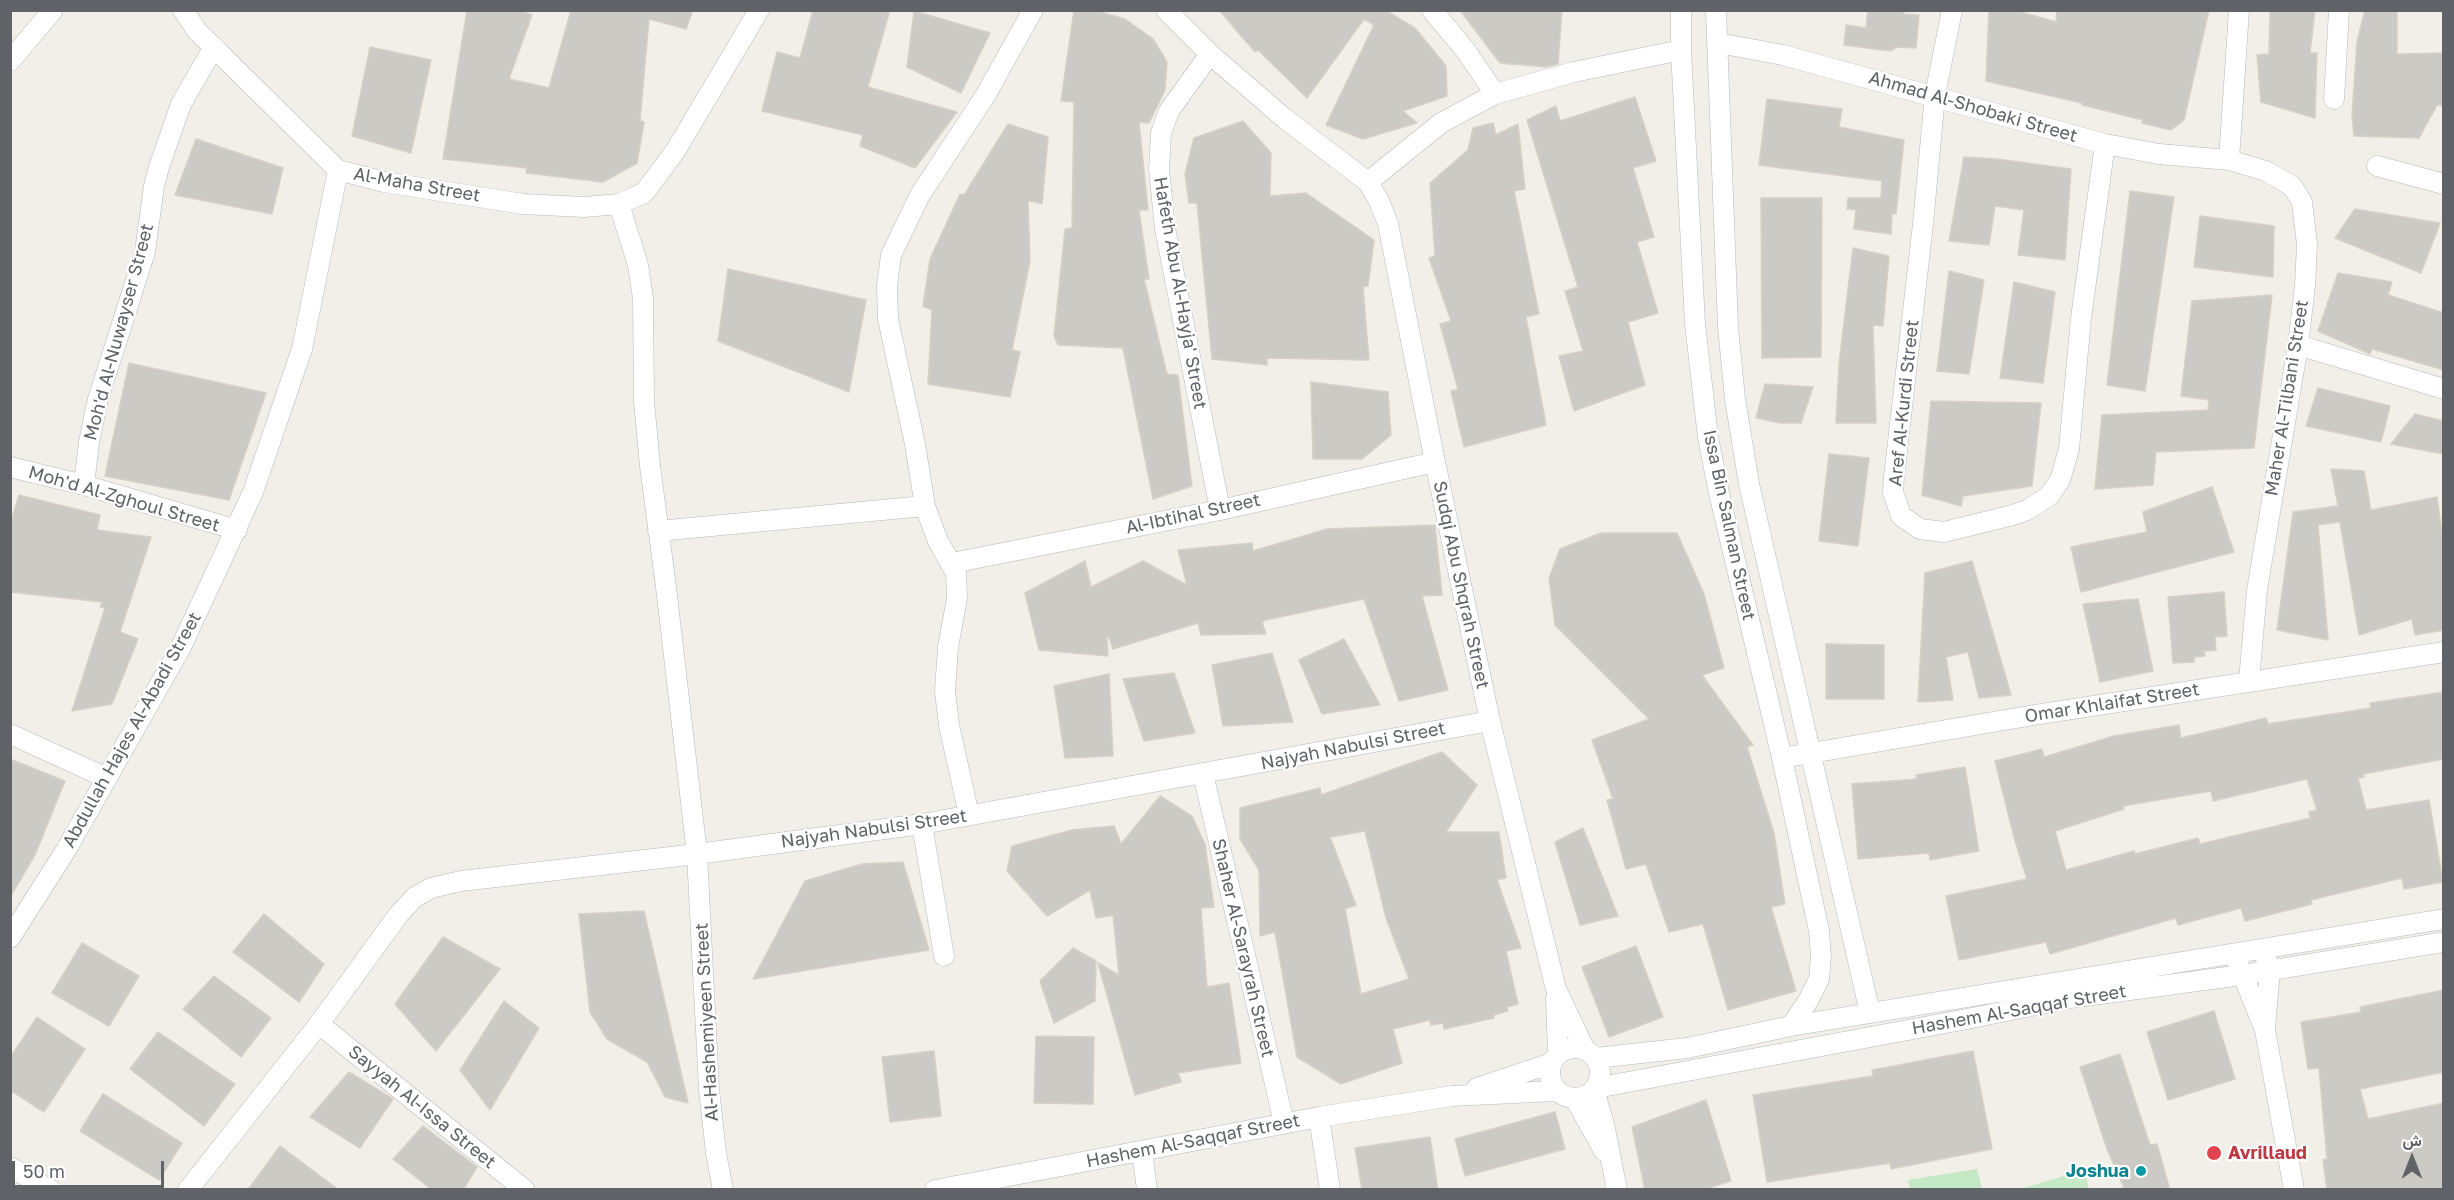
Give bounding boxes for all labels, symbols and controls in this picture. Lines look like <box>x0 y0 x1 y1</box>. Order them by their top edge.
street label: Ahmad Al-Shobaki Street <box>1866 67 2080 147</box>
street label: Al-Maha Street <box>352 163 482 207</box>
street label: Hafeth Abu Al-Hayja' Street <box>1149 175 1211 411</box>
street label: Moh'd Al-Nuwayser Street <box>80 221 158 443</box>
street label: Maher Al-Tilbani Street <box>2261 298 2313 498</box>
street label: Aref Al-Kurdi Street <box>1885 319 1923 487</box>
street label: Issa Bin Salman Street <box>1698 428 1760 622</box>
street label: Moh'd Al-Zghoul Street <box>26 461 222 537</box>
street label: Sudqi Abu Shqrah Street <box>1428 479 1494 691</box>
street label: Al-Ibtihal Street <box>1124 489 1262 539</box>
street label: Abdullah Hajes Al-Abadi Street <box>58 608 206 852</box>
street label: Omar Khlaifat Street <box>2023 679 2201 727</box>
street label: Najyah Nabulsi Street <box>1259 717 1447 775</box>
street label: Najyah Nabulsi Street <box>780 805 968 853</box>
street label: Shaher Al-Sarayrah Street <box>1207 837 1279 1059</box>
street label: Al-Hashemiyeen Street <box>691 922 723 1122</box>
street label: Hashem Al-Saqqaf Street <box>1910 981 2128 1039</box>
street label: Sayyah Al-Issa Street <box>344 1041 500 1173</box>
street label: Hashem Al-Saqqaf Street <box>1084 1110 1302 1172</box>
north arrow <box>2382 1128 2442 1188</box>
text: ش <box>2402 1130 2422 1150</box>
place label: Avrillaud <box>2228 1142 2307 1164</box>
marker: Avrillaud <box>2205 1144 2223 1162</box>
scale bar <box>15 1149 166 1187</box>
text: 50 m <box>23 1160 65 1182</box>
place label: Joshua <box>2066 1160 2129 1182</box>
marker: Joshua <box>2134 1164 2148 1178</box>

